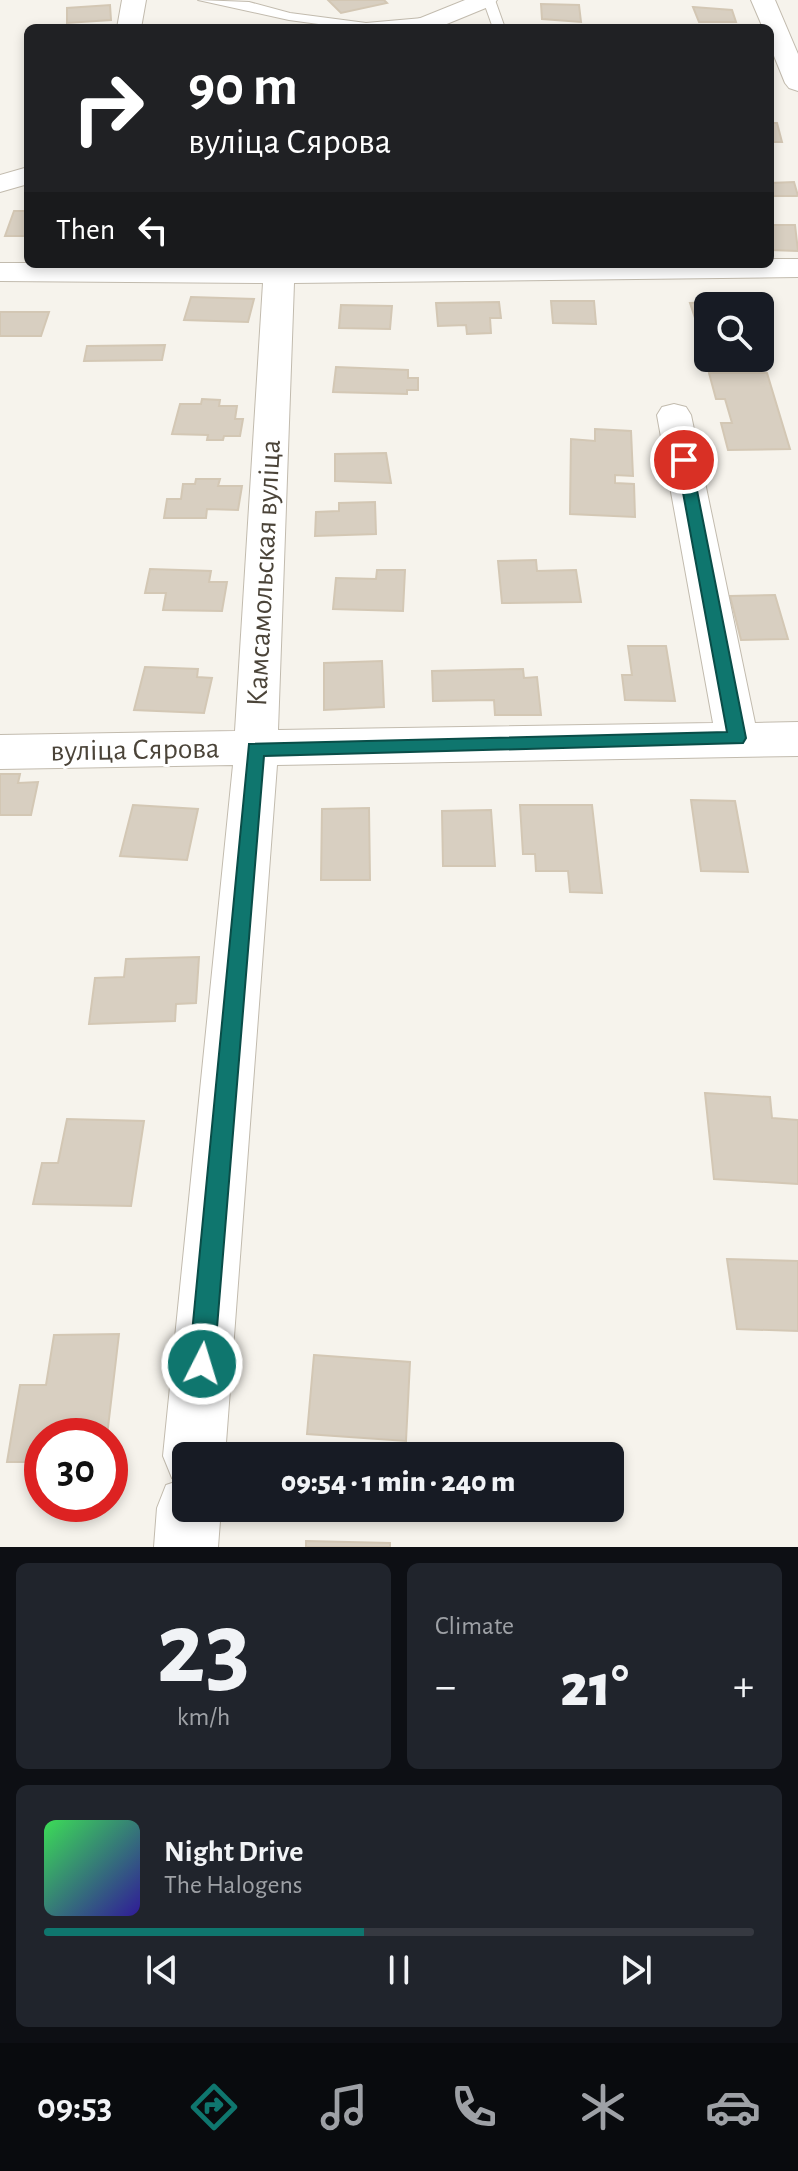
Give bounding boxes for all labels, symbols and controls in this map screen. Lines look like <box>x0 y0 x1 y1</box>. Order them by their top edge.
icon: right <box>56 56 160 160</box>
text: 90 m <box>188 59 298 115</box>
text: вуліца Сярова <box>188 124 391 160</box>
icon: left <box>131 208 175 252</box>
text: Then <box>56 215 115 245</box>
map controls <box>694 292 774 372</box>
button: search <box>694 292 774 372</box>
pin <box>650 426 718 494</box>
icon: arrive <box>662 438 706 482</box>
street label: Камсамольская вуліца <box>242 439 286 707</box>
street label: вуліца Сярова <box>50 734 220 766</box>
position arrow <box>160 1322 244 1406</box>
speed limit sign: 30 <box>24 1418 128 1522</box>
text: 09:54 · 1 min · 240 m <box>281 1467 515 1497</box>
text: 23 <box>157 1598 250 1702</box>
text: Climate <box>435 1613 514 1639</box>
text: 21° <box>560 1657 629 1717</box>
text: − <box>435 1665 456 1709</box>
text: + <box>733 1665 754 1709</box>
text: km/h <box>177 1704 230 1730</box>
text: Night Drive <box>164 1837 303 1867</box>
text: The Halogens <box>164 1872 302 1898</box>
icon: previous <box>140 1948 184 1992</box>
icon: pause <box>377 1948 421 1992</box>
icon: next <box>614 1948 658 1992</box>
icon: directions <box>186 2079 242 2135</box>
icon: music <box>316 2079 372 2135</box>
icon: phone <box>446 2079 502 2135</box>
icon: climate <box>575 2079 631 2135</box>
icon: car <box>705 2079 761 2135</box>
text: 09:53 <box>37 2089 112 2125</box>

